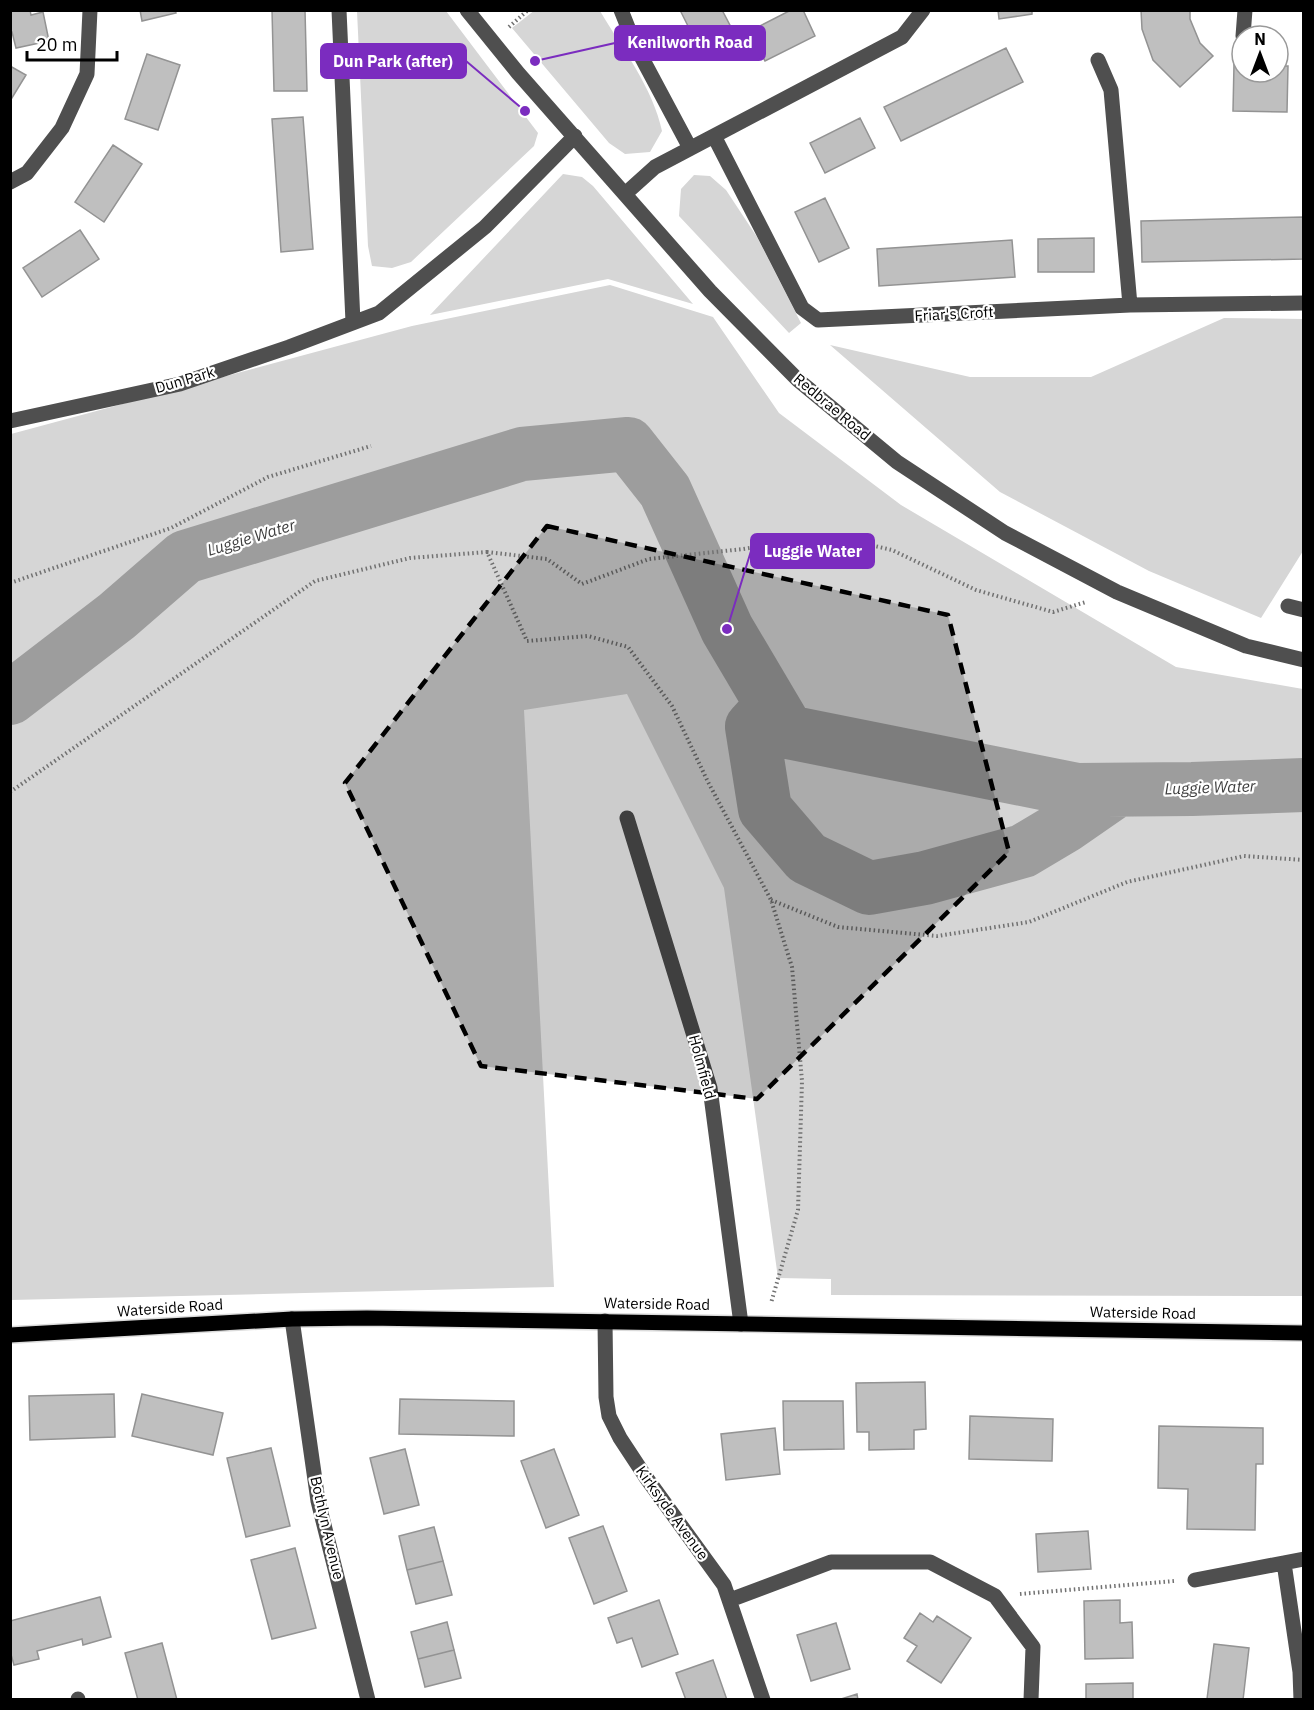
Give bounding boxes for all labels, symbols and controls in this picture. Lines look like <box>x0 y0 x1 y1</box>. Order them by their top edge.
scale bar <box>27 24 117 62</box>
north arrow <box>1230 24 1290 84</box>
callout: Kenilworth Road <box>615 26 765 60</box>
text: N <box>1254 29 1266 49</box>
text: Kenilworth Road <box>627 32 753 52</box>
text: 20 m <box>36 33 78 56</box>
callout: Dun Park (after) <box>321 44 466 78</box>
text: Dun Park (after) <box>333 51 453 71</box>
street label: Friar's Croft <box>914 302 994 325</box>
street label: Dun Park <box>153 362 217 397</box>
street label: Redbrae Road <box>790 369 875 444</box>
water label: Luggie Water <box>205 514 299 560</box>
callout: Luggie Water <box>751 534 874 568</box>
text: Luggie Water <box>764 541 863 561</box>
water label: Luggie Water <box>1164 775 1257 799</box>
street label: Holmfield <box>685 1033 720 1101</box>
street label: Waterside Road <box>604 1293 710 1314</box>
street label: Waterside Road <box>116 1294 224 1321</box>
street label: Waterside Road <box>1090 1302 1196 1323</box>
street label: Kirksyde Avenue <box>632 1462 713 1563</box>
street label: Bothlyn Avenue <box>306 1474 349 1581</box>

